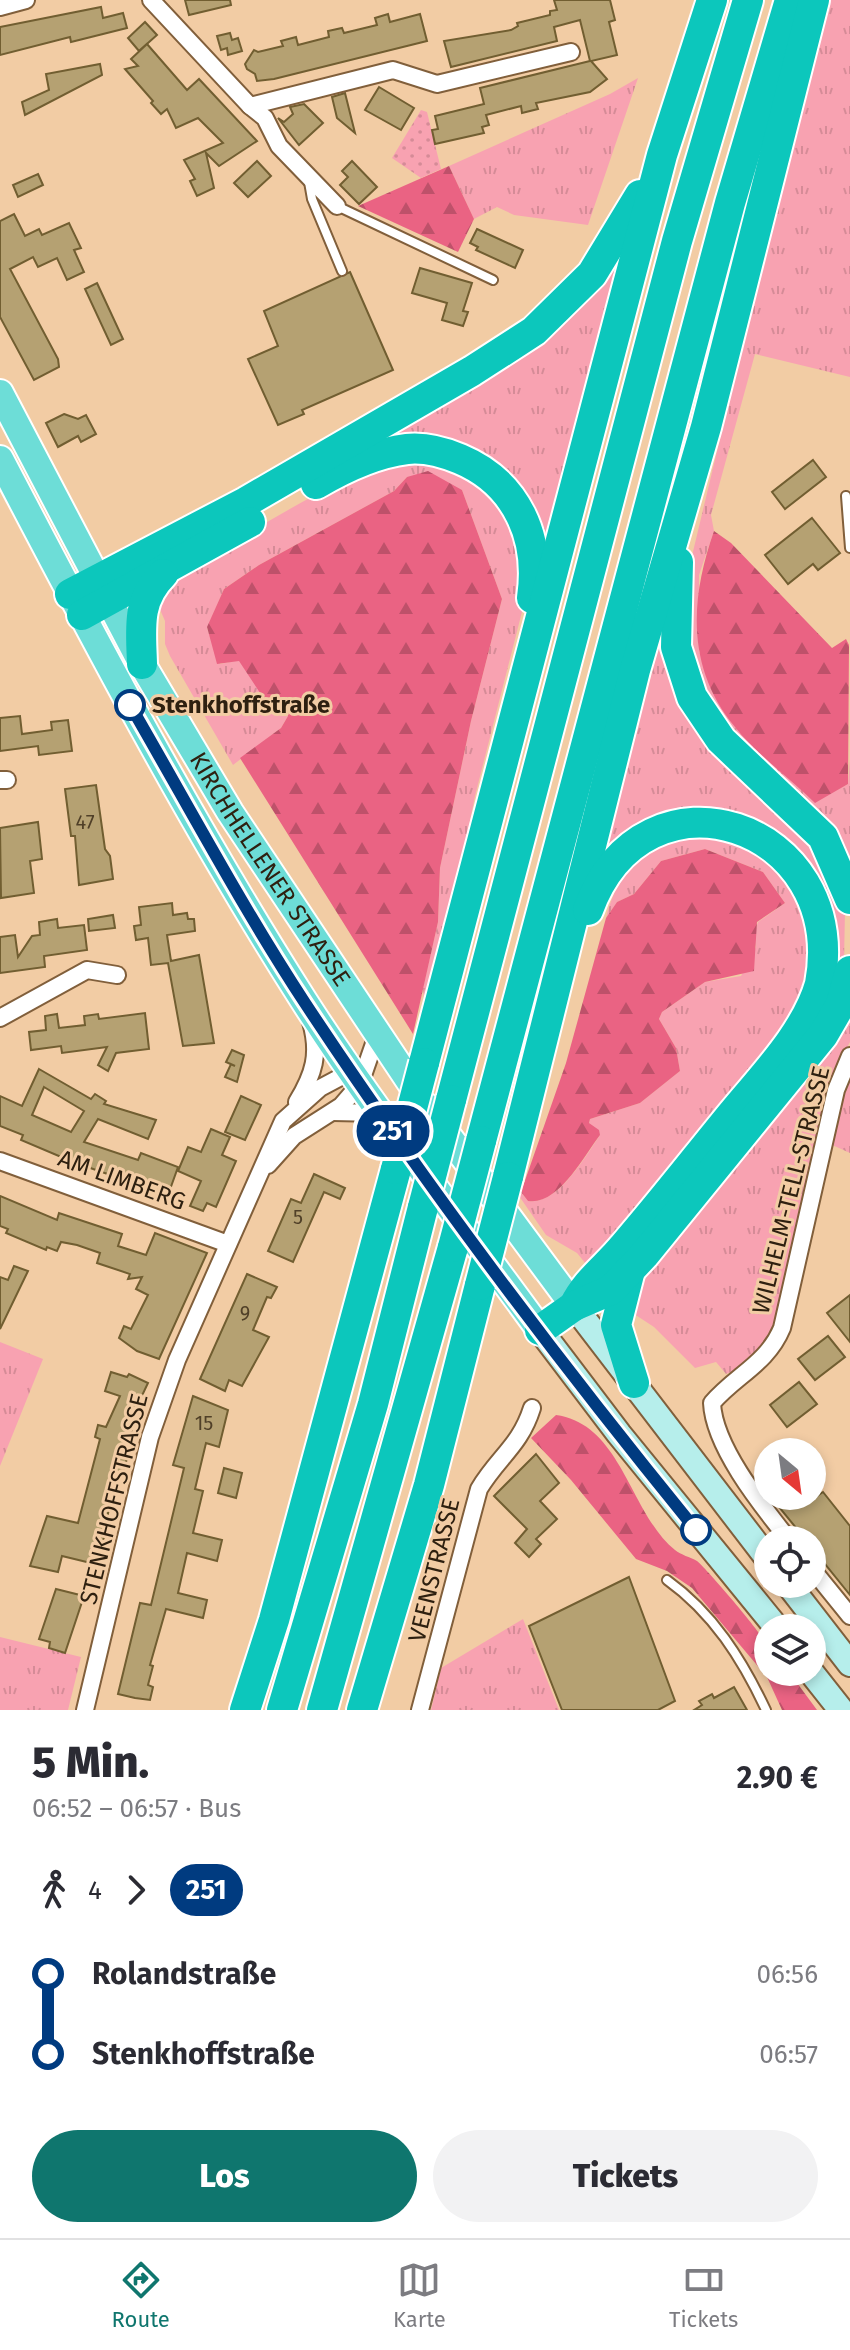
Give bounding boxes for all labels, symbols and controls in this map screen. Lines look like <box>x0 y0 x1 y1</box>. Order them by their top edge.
marker: Stenkhoffstraße <box>115 690 145 720</box>
place label: Stenkhoffstraße <box>152 691 330 719</box>
street label: KIRCHHELLENER STRASSE <box>184 747 356 992</box>
house number: 47 <box>75 810 95 834</box>
street label: WILHELM-TELL-STRASSE <box>747 1063 835 1317</box>
line badge: 251 <box>347 1105 439 1157</box>
text: 251 <box>373 1114 413 1147</box>
street label: AM LIMBERG <box>55 1144 189 1216</box>
house number: 5 <box>293 1205 303 1229</box>
house number: 9 <box>240 1301 250 1325</box>
street label: STENKHOFFSTRASSE <box>74 1391 154 1607</box>
house number: 15 <box>195 1411 213 1435</box>
north arrow <box>754 1438 826 1510</box>
map controls <box>754 1438 826 1686</box>
street label: VEENSTRASSE <box>403 1495 465 1645</box>
unlabelled marker <box>681 1515 711 1545</box>
button: locate <box>754 1526 826 1598</box>
button: layers <box>754 1614 826 1686</box>
text: 5 Min. <box>32 1736 149 1789</box>
text: 2.90 € <box>737 1760 818 1796</box>
text: 06:52 – 06:57 · Bus <box>32 1793 241 1824</box>
icon: walk <box>32 1868 76 1912</box>
icon: forward <box>114 1868 158 1912</box>
text: 251 <box>186 1873 227 1906</box>
text: 4 <box>88 1875 102 1906</box>
text: Rolandstraße <box>92 1956 276 1992</box>
text: 06:56 <box>756 1959 818 1990</box>
text: Stenkhoffstraße <box>92 2036 315 2072</box>
text: 06:57 <box>759 2039 818 2070</box>
button: Los <box>32 2130 417 2222</box>
button: Tickets <box>433 2130 818 2222</box>
tab: Route <box>112 2258 170 2333</box>
tab: Karte <box>393 2258 446 2333</box>
tab: Tickets <box>669 2258 738 2333</box>

